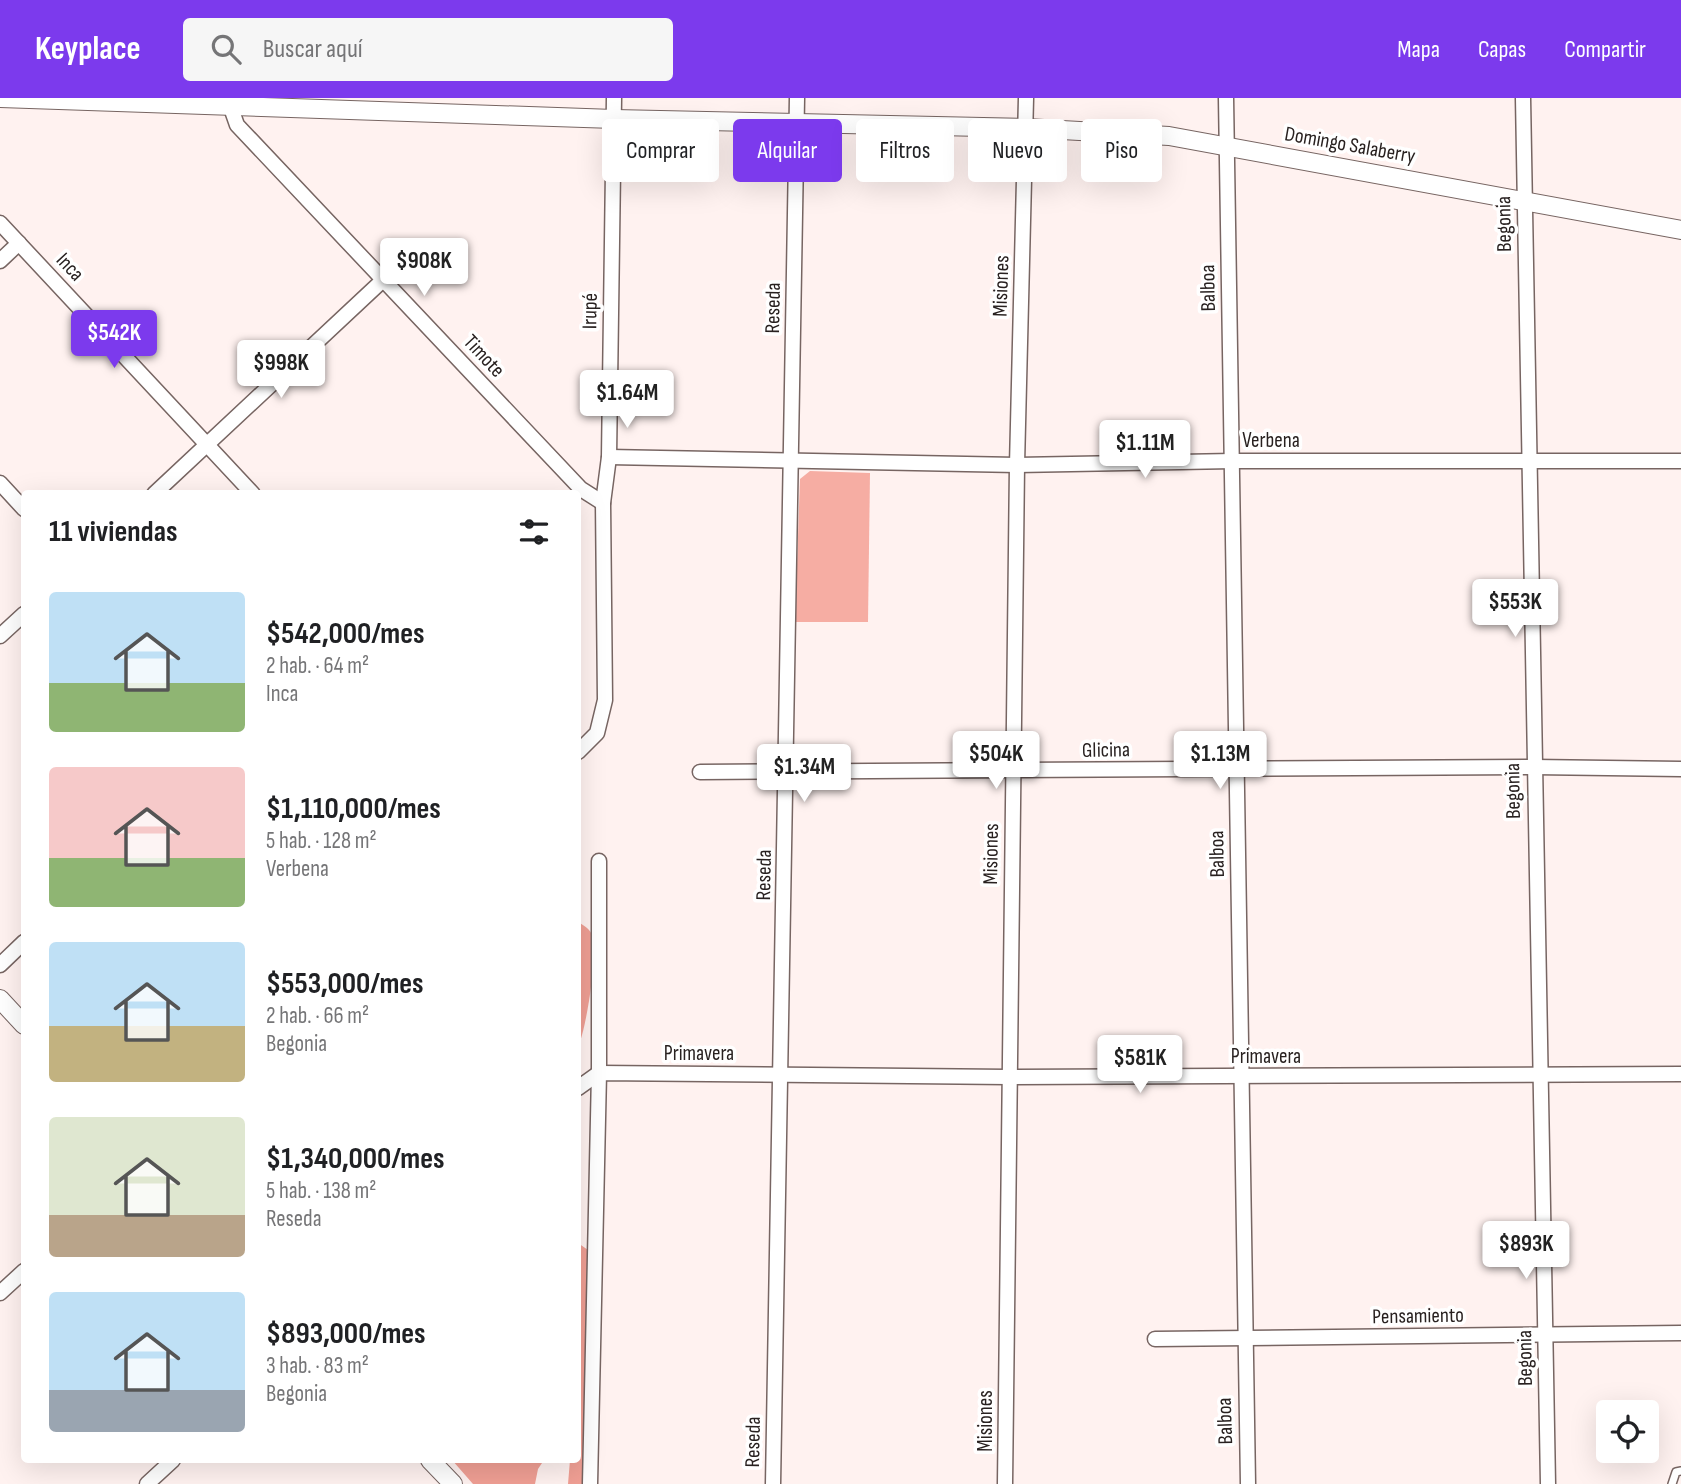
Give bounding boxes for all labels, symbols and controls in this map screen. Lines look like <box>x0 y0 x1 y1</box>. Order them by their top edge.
search box <box>183 18 673 81</box>
text: Keyplace <box>35 29 141 69</box>
icon: search <box>207 30 245 68</box>
text: Buscar aquí <box>263 34 363 65</box>
text: Mapa <box>1397 35 1440 64</box>
text: Capas <box>1478 35 1526 64</box>
text: Compartir <box>1564 35 1646 64</box>
chip: Comprar <box>602 119 719 182</box>
chip: Alquilar <box>733 119 842 182</box>
chip: Filtros <box>856 119 954 182</box>
chip: Nuevo <box>968 119 1067 182</box>
chip: Piso <box>1081 119 1162 182</box>
street label: Domingo Salaberry <box>1283 121 1417 169</box>
street label: Begonia <box>1491 196 1517 252</box>
pin: $908K <box>375 238 473 298</box>
text: $908K <box>396 247 452 275</box>
street label: Inca <box>51 248 89 286</box>
street label: Misiones <box>987 255 1015 317</box>
street label: Balboa <box>1195 264 1221 312</box>
street label: Reseda <box>760 282 786 334</box>
street label: Irupé <box>577 293 603 329</box>
pin: $542K <box>65 310 163 370</box>
text: $542K <box>87 319 141 347</box>
street label: Timote <box>458 329 510 383</box>
pin: $998K <box>232 341 330 400</box>
text: $998K <box>253 349 309 377</box>
pin: $1.64M <box>570 370 684 430</box>
text: $1.64M <box>596 379 658 407</box>
pin: $1.11M <box>1088 420 1202 480</box>
street label: Verbena <box>1242 428 1300 453</box>
text: $1.11M <box>1115 429 1175 457</box>
icon: filters <box>515 513 553 551</box>
text: 11 viviendas <box>49 514 178 550</box>
pin: $553K <box>1466 580 1564 639</box>
text: $553K <box>1488 588 1542 616</box>
text: $542,000/mes <box>266 616 424 652</box>
icon: home <box>105 620 189 704</box>
text: 2 hab. · 64 m² <box>266 652 369 680</box>
text: Inca <box>266 680 298 708</box>
pin: $504K <box>947 732 1045 791</box>
pin: $1.13M <box>1163 732 1277 791</box>
street label: Glicina <box>1082 737 1130 763</box>
text: $504K <box>969 740 1023 768</box>
text: $1.13M <box>1190 740 1250 768</box>
pin: $1.34M <box>747 744 861 804</box>
text: $1.34M <box>773 753 835 781</box>
street label: Begonia <box>1500 763 1526 819</box>
text: $1,110,000/mes <box>266 791 441 827</box>
icon: home <box>105 795 189 879</box>
street label: Misiones <box>978 823 1004 885</box>
text: 5 hab. · 128 m² <box>266 827 377 855</box>
street label: Balboa <box>1204 830 1230 878</box>
street label: Reseda <box>751 849 777 901</box>
text: Verbena <box>266 855 329 883</box>
text: $553,000/mes <box>266 966 424 1002</box>
icon: home <box>105 970 189 1054</box>
text: 2 hab. · 66 m² <box>266 1002 369 1030</box>
text: Begonia <box>266 1030 327 1058</box>
pin: $581K <box>1091 1035 1189 1095</box>
street label: Primavera <box>664 1041 734 1066</box>
text: $581K <box>1113 1044 1167 1072</box>
street label: Primavera <box>1231 1044 1301 1069</box>
text: $1,340,000/mes <box>266 1141 445 1177</box>
icon: home <box>105 1145 189 1229</box>
text: 5 hab. · 138 m² <box>266 1177 377 1205</box>
text: Reseda <box>266 1205 322 1233</box>
pin: $893K <box>1477 1222 1575 1281</box>
text: $893K <box>1498 1230 1554 1258</box>
street label: Pensamiento <box>1372 1303 1464 1329</box>
text: $893,000/mes <box>266 1316 426 1352</box>
icon: home <box>105 1320 189 1404</box>
street label: Begonia <box>1512 1330 1538 1386</box>
text: 3 hab. · 83 m² <box>266 1352 369 1380</box>
text: Begonia <box>266 1380 327 1408</box>
street label: Misiones <box>973 1390 998 1452</box>
street label: Balboa <box>1212 1397 1238 1445</box>
map controls <box>1596 1400 1659 1463</box>
button: locate <box>1596 1400 1659 1463</box>
street label: Reseda <box>740 1416 766 1468</box>

